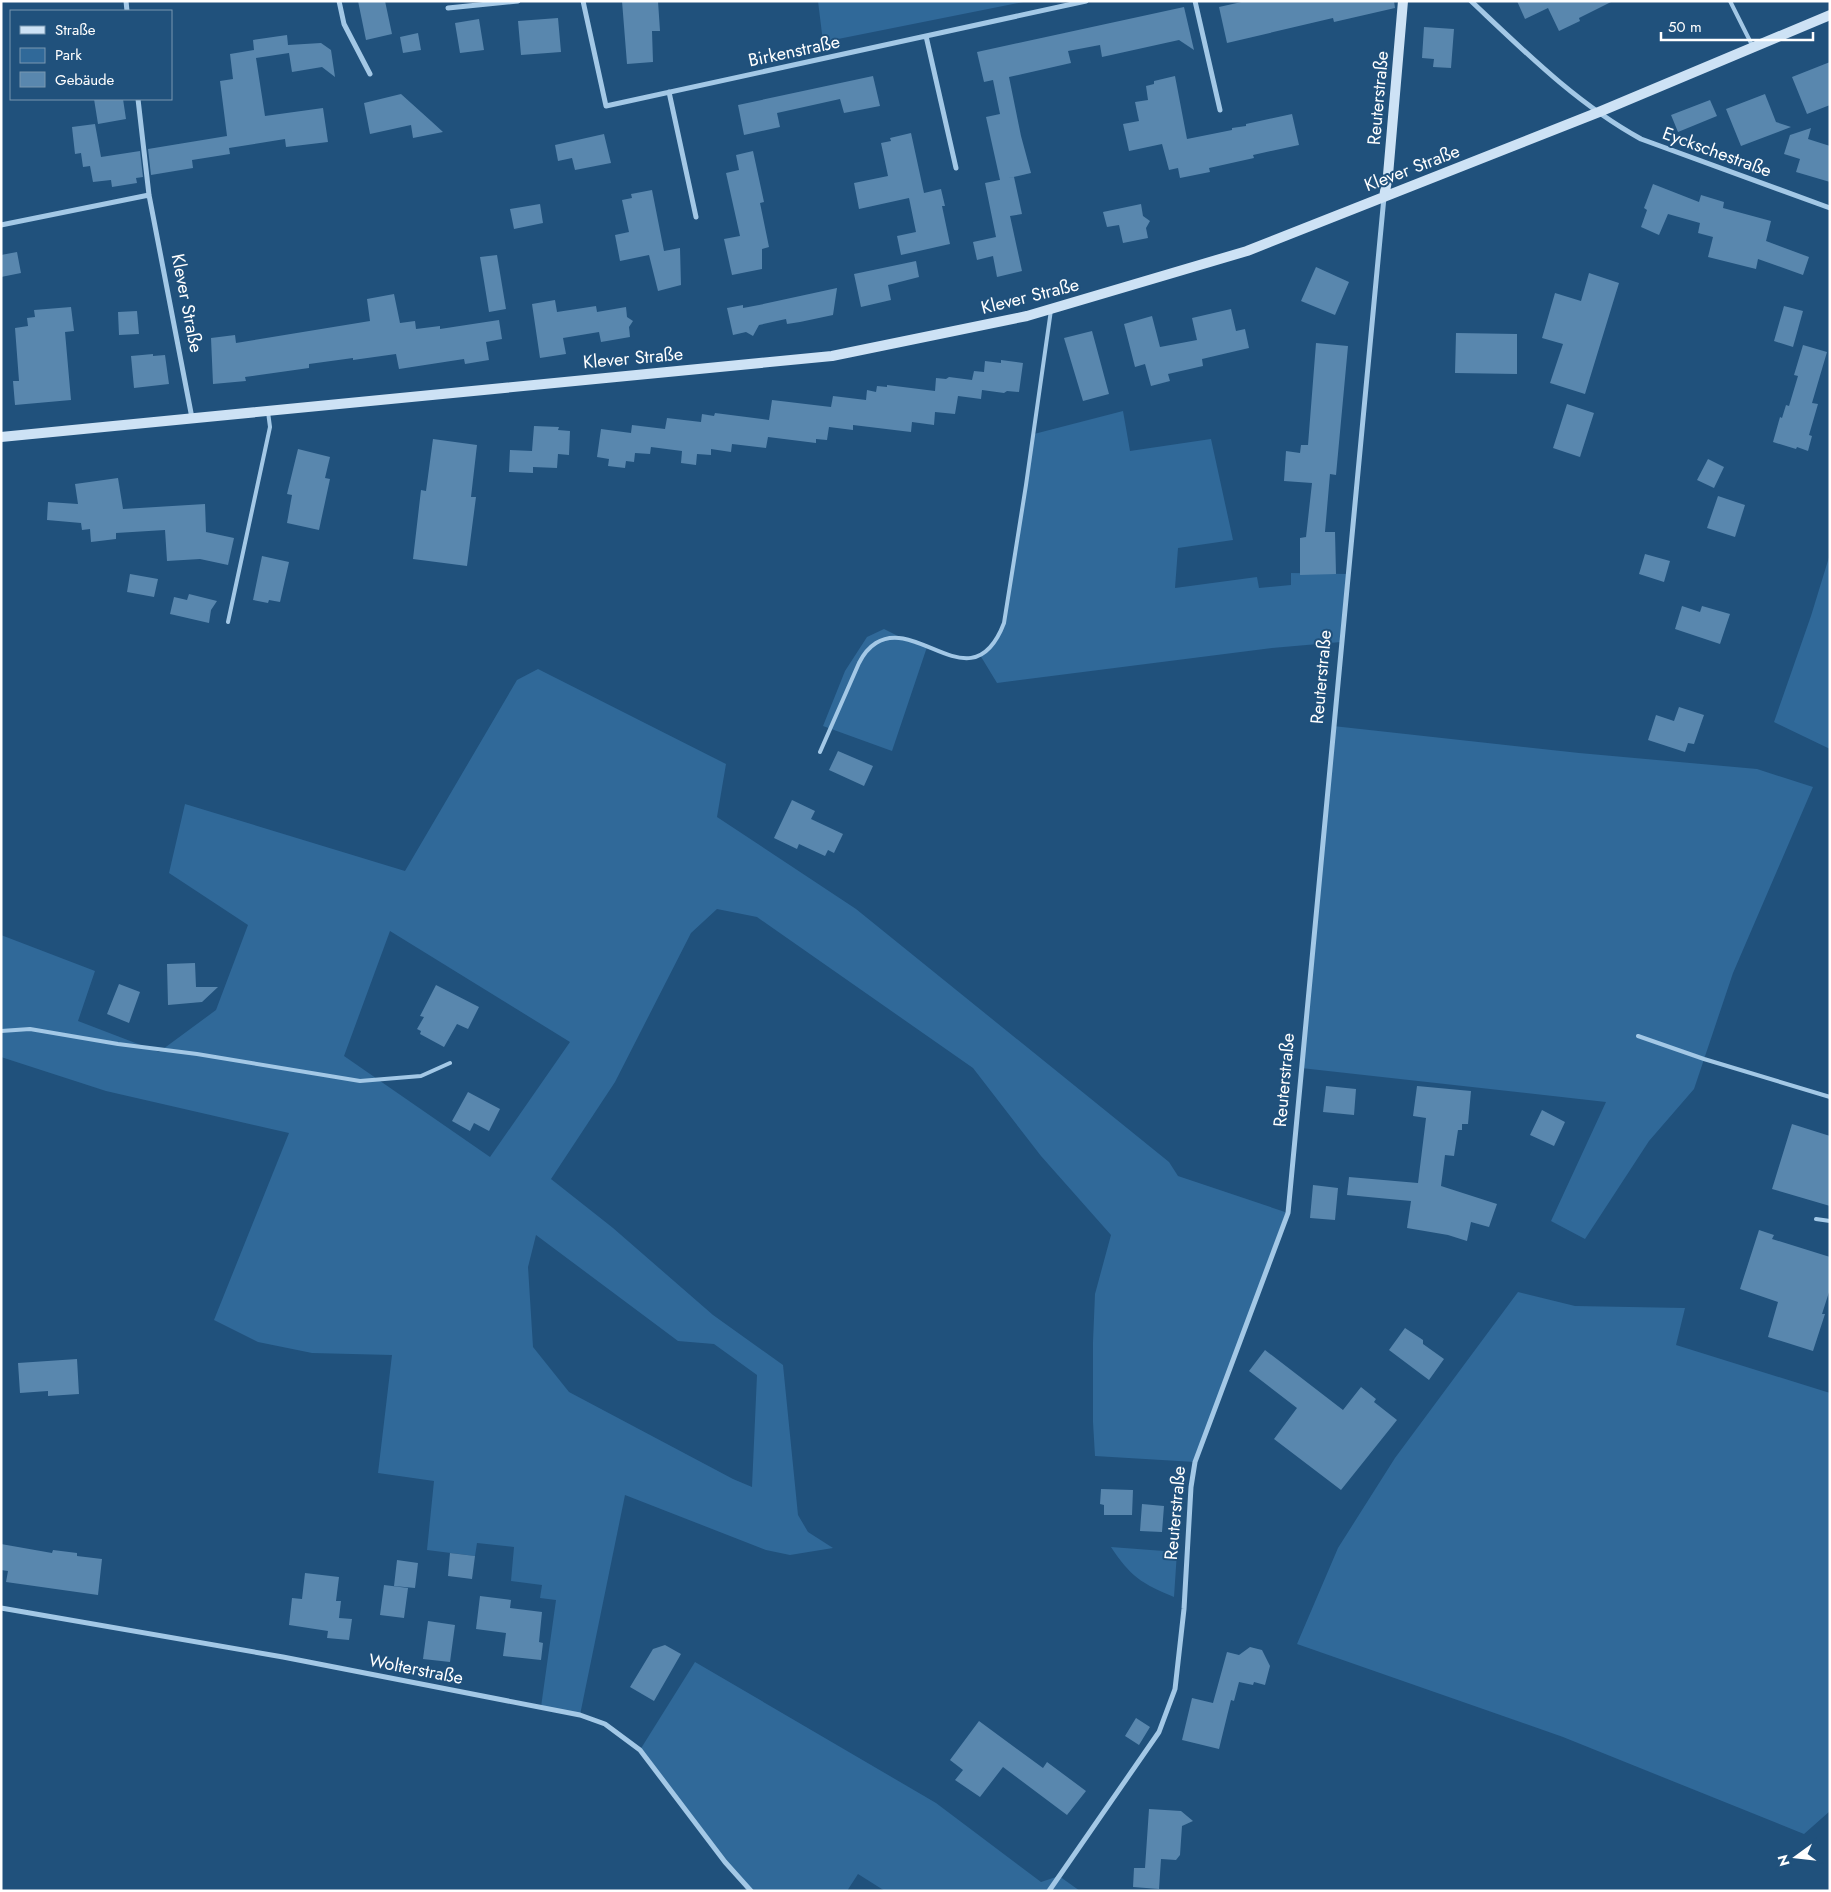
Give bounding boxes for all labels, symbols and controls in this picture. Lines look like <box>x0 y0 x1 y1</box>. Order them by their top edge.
legend <box>10 10 172 100</box>
scale bar <box>1661 10 1814 42</box>
text: 50 m <box>1668 16 1702 38</box>
text: Straße <box>55 19 96 41</box>
street label: Birkenstraße <box>746 29 842 73</box>
text: Park <box>55 44 82 66</box>
street label: Reuterstraße <box>1361 50 1395 146</box>
text: Gebäude <box>55 69 115 91</box>
street label: Eyckschestraße <box>1659 120 1775 184</box>
street label: Klever Straße <box>1361 138 1463 198</box>
street label: Klever Straße <box>165 251 209 355</box>
street label: Klever Straße <box>978 271 1082 321</box>
street label: Klever Straße <box>582 341 684 375</box>
street label: Reuterstraße <box>1304 629 1338 725</box>
street label: Reuterstraße <box>1267 1032 1301 1128</box>
street label: Reuterstraße <box>1158 1465 1192 1561</box>
street label: Wolterstraße <box>366 1647 466 1691</box>
north arrow <box>1771 1832 1821 1882</box>
text: N <box>1772 1852 1795 1868</box>

